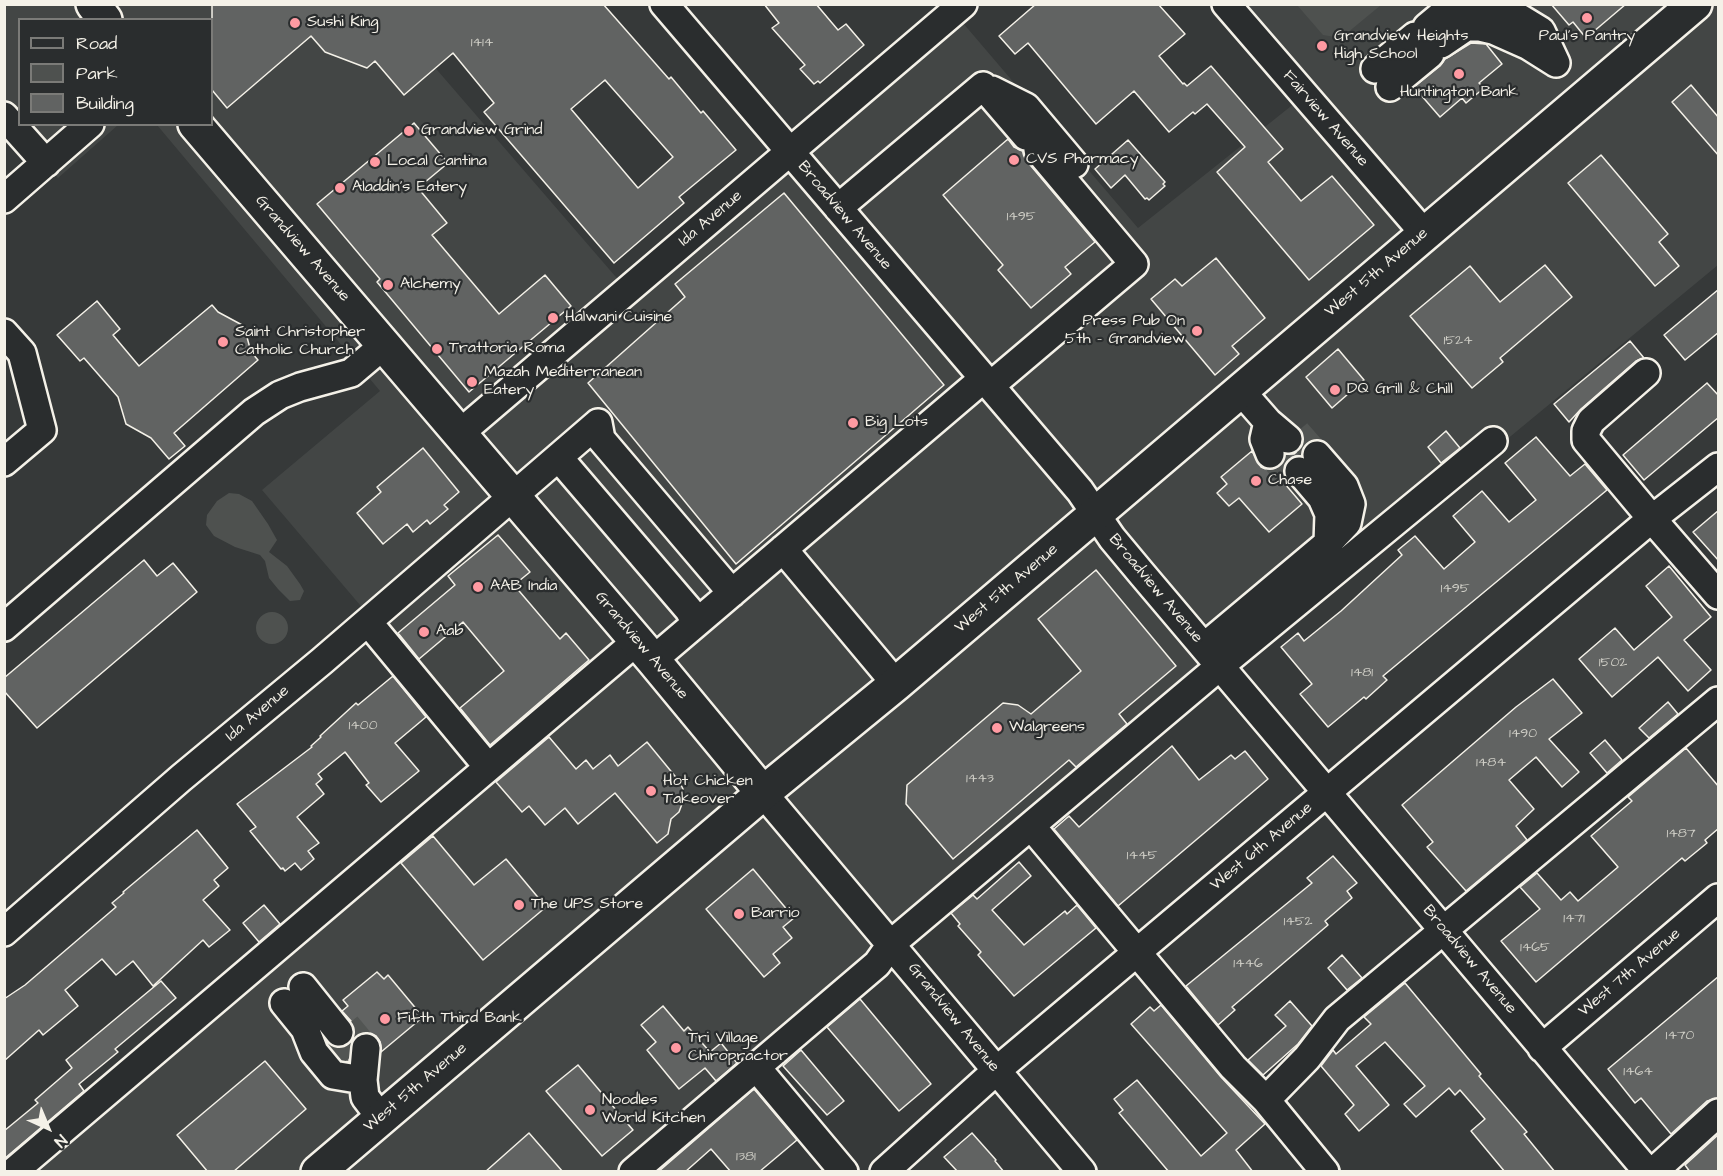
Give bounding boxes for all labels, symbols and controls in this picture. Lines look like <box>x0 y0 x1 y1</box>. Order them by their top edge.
marker: Paul's Pantry <box>1580 11 1594 25</box>
place label: Sushi King <box>307 13 379 33</box>
marker: Sushi King <box>288 16 302 30</box>
legend <box>18 18 213 126</box>
place label: Grandview Heights High School <box>1334 27 1468 65</box>
place label: Paul's Pantry <box>1539 27 1635 47</box>
text: Road <box>76 31 117 56</box>
house number: 1414 <box>471 35 493 51</box>
marker: Grandview Heights High School <box>1315 39 1329 53</box>
text: Park <box>76 61 118 86</box>
street label: Fairview Avenue <box>1278 67 1372 171</box>
marker: Huntington Bank <box>1452 67 1466 81</box>
place label: Huntington Bank <box>1400 83 1518 103</box>
text: Building <box>76 91 134 116</box>
place label: Grandview Grind <box>421 121 542 141</box>
marker: Grandview Grind <box>402 124 416 138</box>
place label: CVS Pharmacy <box>1026 150 1139 170</box>
place label: Local Cantina <box>387 152 487 172</box>
marker: CVS Pharmacy <box>1007 153 1021 167</box>
marker: Local Cantina <box>368 155 382 169</box>
street label: Broadview Avenue <box>793 158 895 274</box>
place label: Aladdin's Eatery <box>352 178 467 198</box>
marker: Aladdin's Eatery <box>333 181 347 195</box>
street label: Ida Avenue <box>675 187 747 251</box>
street label: Grandview Avenue <box>250 192 354 306</box>
house number: 1495 <box>1006 209 1036 225</box>
street label: West 5th Avenue <box>1322 224 1432 322</box>
place label: Alchemy <box>400 275 461 295</box>
marker: Alchemy <box>381 278 395 292</box>
place label: Halwani Cuisine <box>565 308 672 328</box>
marker: Halwani Cuisine <box>546 311 560 325</box>
place label: Press Pub On 5th - Grandview <box>1065 312 1185 350</box>
place label: Saint Christopher Catholic Church <box>235 323 365 361</box>
marker: Press Pub On 5th - Grandview <box>1190 324 1204 338</box>
house number: 1524 <box>1443 333 1473 349</box>
marker: Saint Christopher Catholic Church <box>216 335 230 349</box>
place label: Trattoria Roma <box>449 339 565 359</box>
marker: Trattoria Roma <box>430 342 444 356</box>
place label: Mazah Mediterranean Eatery <box>484 363 642 401</box>
marker: Mazah Mediterranean Eatery <box>465 375 479 389</box>
place label: DQ Grill & Chill <box>1347 380 1453 400</box>
marker: DQ Grill & Chill <box>1328 383 1342 397</box>
place label: Big Lots <box>865 413 928 433</box>
marker: Big Lots <box>846 416 860 430</box>
place label: Chase <box>1268 471 1312 491</box>
marker: Chase <box>1249 474 1263 488</box>
street label: Broadview Avenue <box>1104 531 1206 647</box>
street label: West 5th Avenue <box>952 540 1062 638</box>
place label: AAB India <box>490 577 557 597</box>
marker: AAB India <box>471 580 485 594</box>
house number: 1495 <box>1440 581 1470 597</box>
street label: Grandview Avenue <box>590 588 692 704</box>
place label: Aab <box>436 622 463 642</box>
marker: Aab <box>417 625 431 639</box>
house number: 1502 <box>1599 655 1627 671</box>
house number: 1481 <box>1351 665 1373 681</box>
street label: Ida Avenue <box>222 682 294 746</box>
house number: 1400 <box>349 718 377 734</box>
place label: Walgreens <box>1009 718 1085 738</box>
marker: Walgreens <box>990 721 1004 735</box>
house number: 1490 <box>1509 726 1537 742</box>
house number: 1484 <box>1476 755 1506 771</box>
house number: 1443 <box>966 771 994 787</box>
place label: Hot Chicken Takeover <box>663 772 753 810</box>
marker: Hot Chicken Takeover <box>644 784 658 798</box>
street label: West 6th Avenue <box>1207 799 1317 895</box>
house number: 1487 <box>1666 826 1696 842</box>
house number: 1445 <box>1127 848 1157 864</box>
place label: The UPS Store <box>531 895 643 915</box>
marker: The UPS Store <box>512 898 526 912</box>
street label: Broadview Avenue <box>1418 902 1520 1018</box>
place label: Barrio <box>751 904 800 924</box>
marker: Barrio <box>732 907 746 921</box>
house number: 1471 <box>1563 911 1585 927</box>
house number: 1452 <box>1283 914 1313 930</box>
street label: West 7th Avenue <box>1575 925 1685 1021</box>
house number: 1465 <box>1520 940 1550 956</box>
house number: 1446 <box>1233 956 1263 972</box>
street label: Grandview Avenue <box>903 960 1003 1076</box>
place label: Fifth Third Bank <box>397 1009 522 1029</box>
marker: Fifth Third Bank <box>378 1012 392 1026</box>
house number: 1470 <box>1666 1028 1694 1044</box>
place label: Tri Village Chiropractor <box>688 1029 788 1067</box>
street label: West 5th Avenue <box>361 1039 471 1137</box>
marker: Tri Village Chiropractor <box>669 1041 683 1055</box>
house number: 1464 <box>1623 1064 1653 1080</box>
place label: Noodles World Kitchen <box>602 1091 705 1129</box>
north arrow <box>18 1098 78 1158</box>
marker: Noodles World Kitchen <box>583 1103 597 1117</box>
text: N <box>49 1130 72 1152</box>
house number: 1381 <box>736 1149 756 1165</box>

